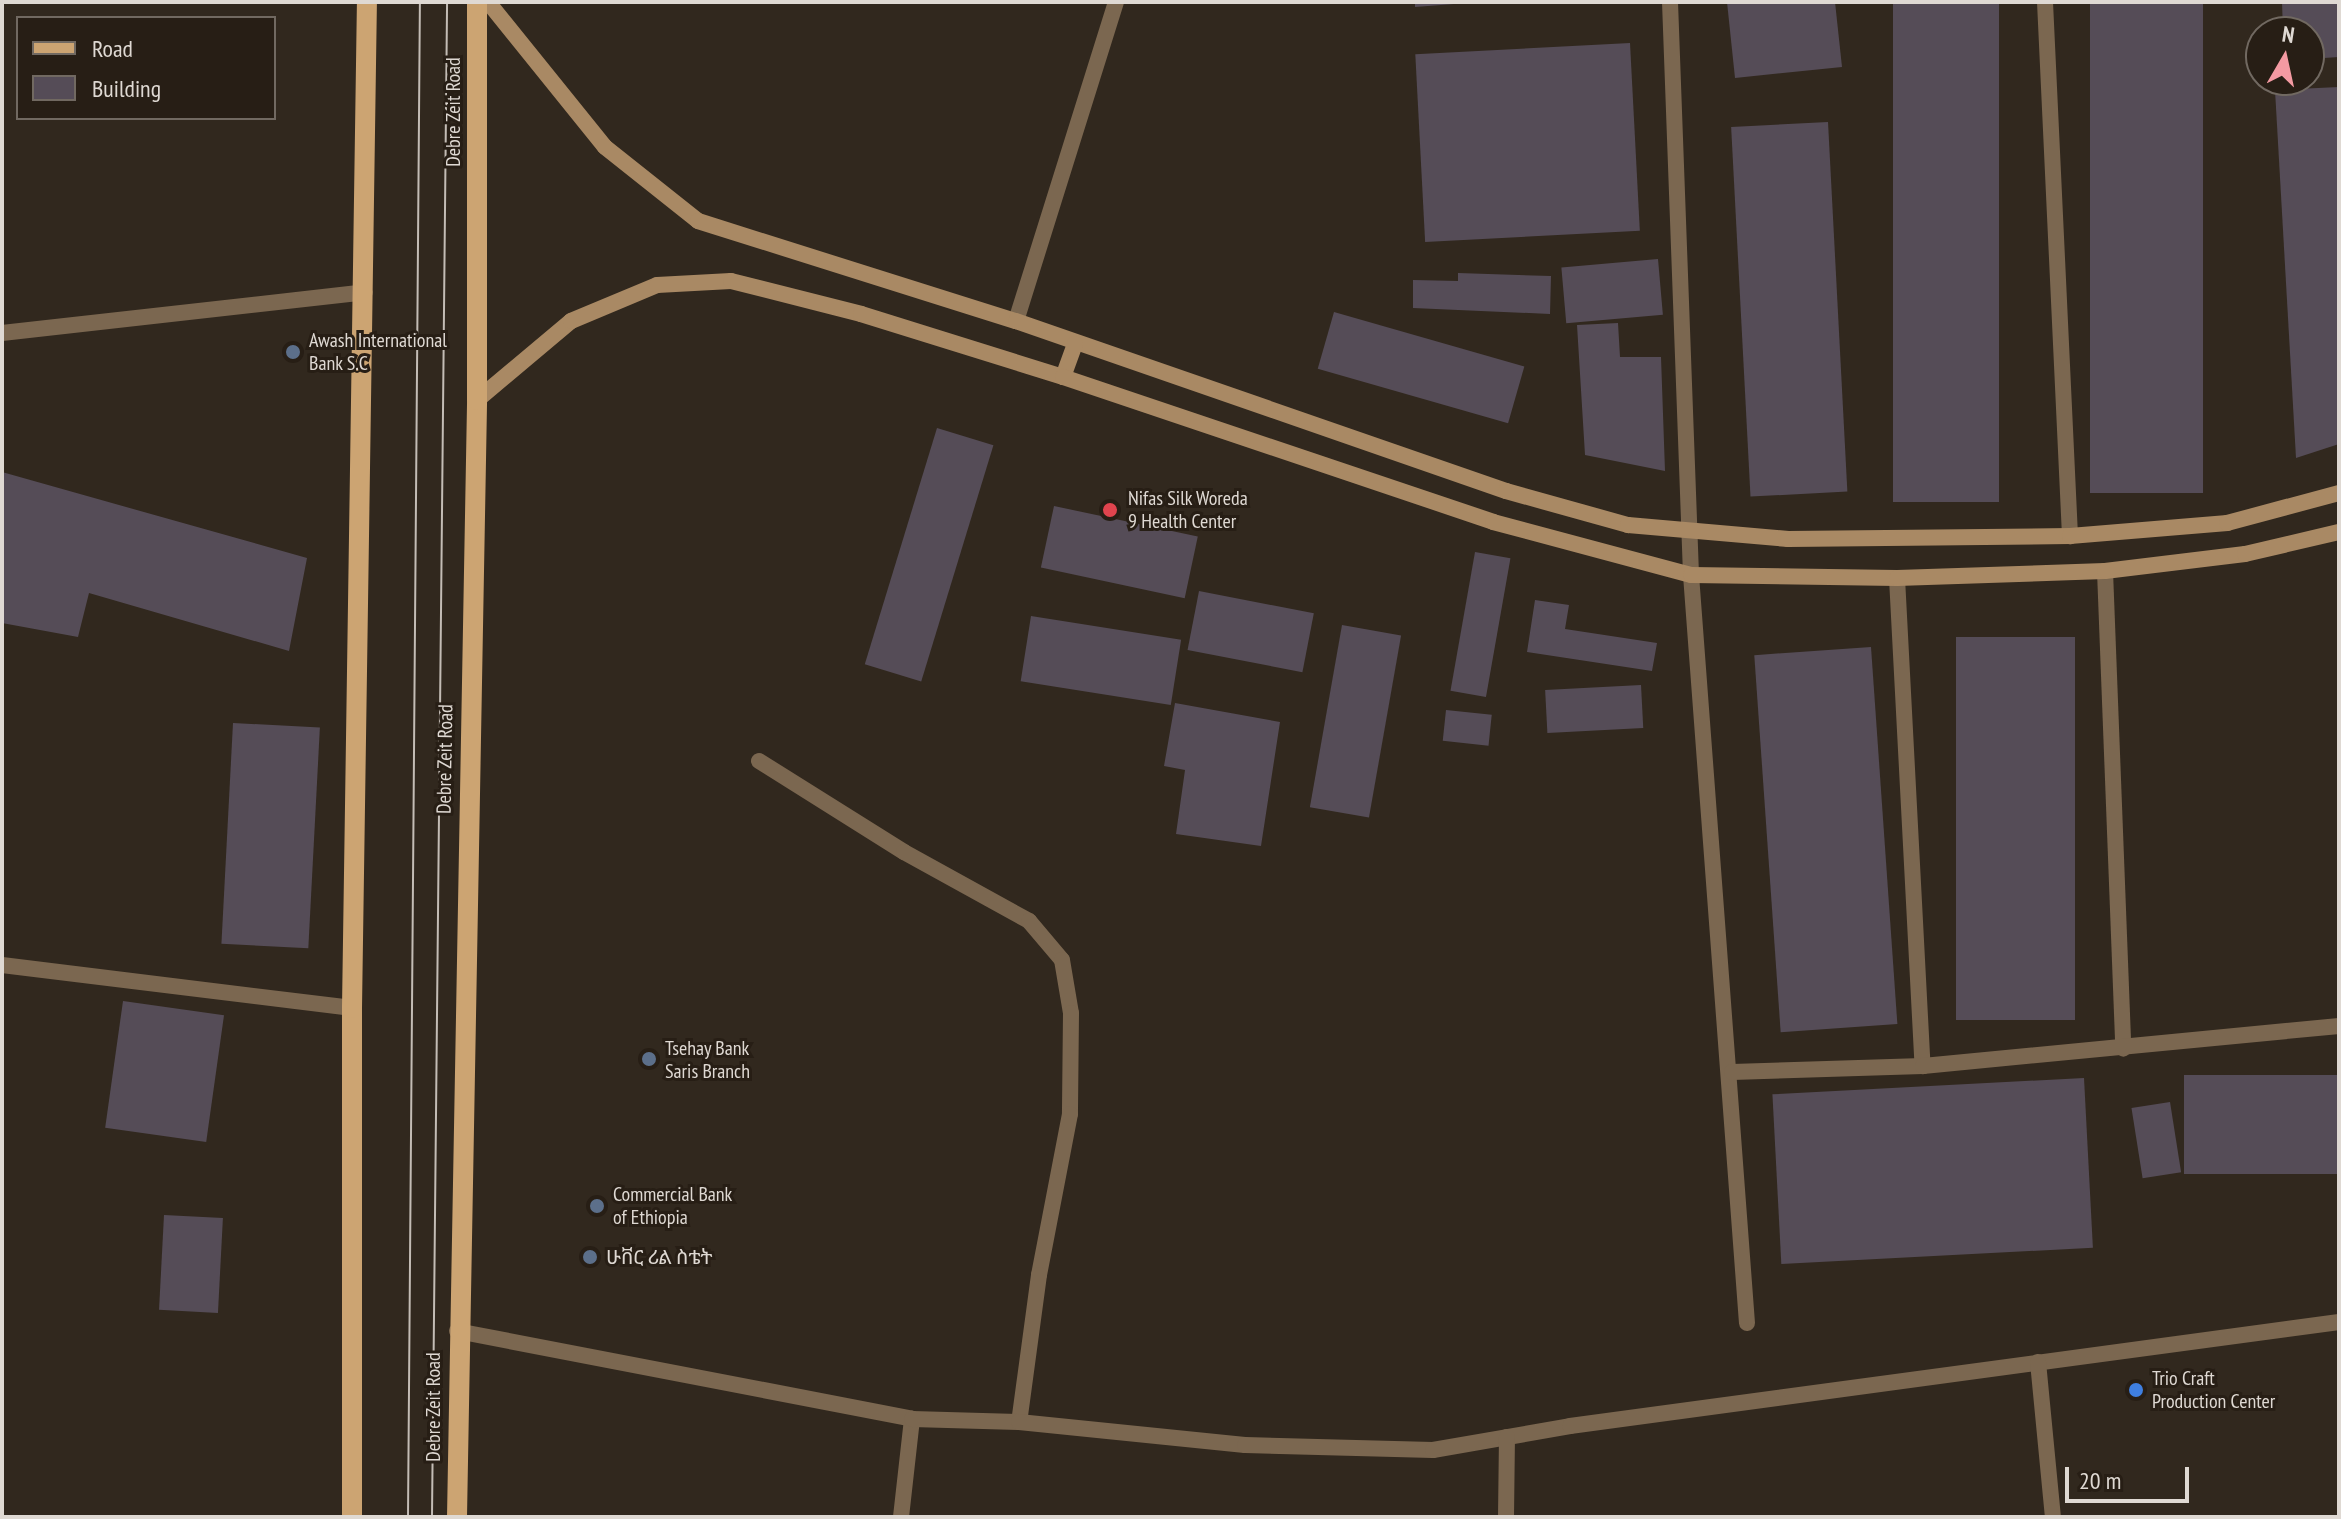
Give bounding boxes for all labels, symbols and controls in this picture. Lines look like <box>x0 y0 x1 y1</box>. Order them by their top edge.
legend <box>16 16 276 120</box>
north arrow <box>2245 16 2325 96</box>
text: N <box>2280 20 2296 49</box>
text: Road <box>92 33 133 64</box>
street label: Debre Zeit Road <box>441 57 465 167</box>
text: Building <box>92 73 161 104</box>
place label: Awash International Bank S.C <box>309 328 447 375</box>
marker: Awash International Bank S.C <box>284 343 302 361</box>
place label: Nifas Silk Woreda 9 Health Center <box>1128 486 1249 533</box>
marker: Nifas Silk Woreda 9 Health Center <box>1099 499 1121 521</box>
street label: Debre Zeit Road <box>432 704 458 814</box>
place label: Tsehay Bank Saris Branch <box>665 1036 750 1083</box>
marker: Tsehay Bank Saris Branch <box>640 1050 658 1068</box>
place label: Commercial Bank of Ethiopia <box>613 1182 732 1229</box>
marker: Commercial Bank of Ethiopia <box>588 1197 606 1215</box>
place label: ሁቨር ሪል ስቴት <box>606 1245 713 1269</box>
marker: ሁቨር ሪል ስቴት <box>581 1248 599 1266</box>
street label: Debre Zeit Road <box>421 1352 445 1462</box>
place label: Trio Craft Production Center <box>2152 1366 2275 1413</box>
marker: Trio Craft Production Center <box>2127 1381 2145 1399</box>
scale bar <box>2069 1451 2193 1501</box>
text: 20 m <box>2079 1465 2121 1496</box>

